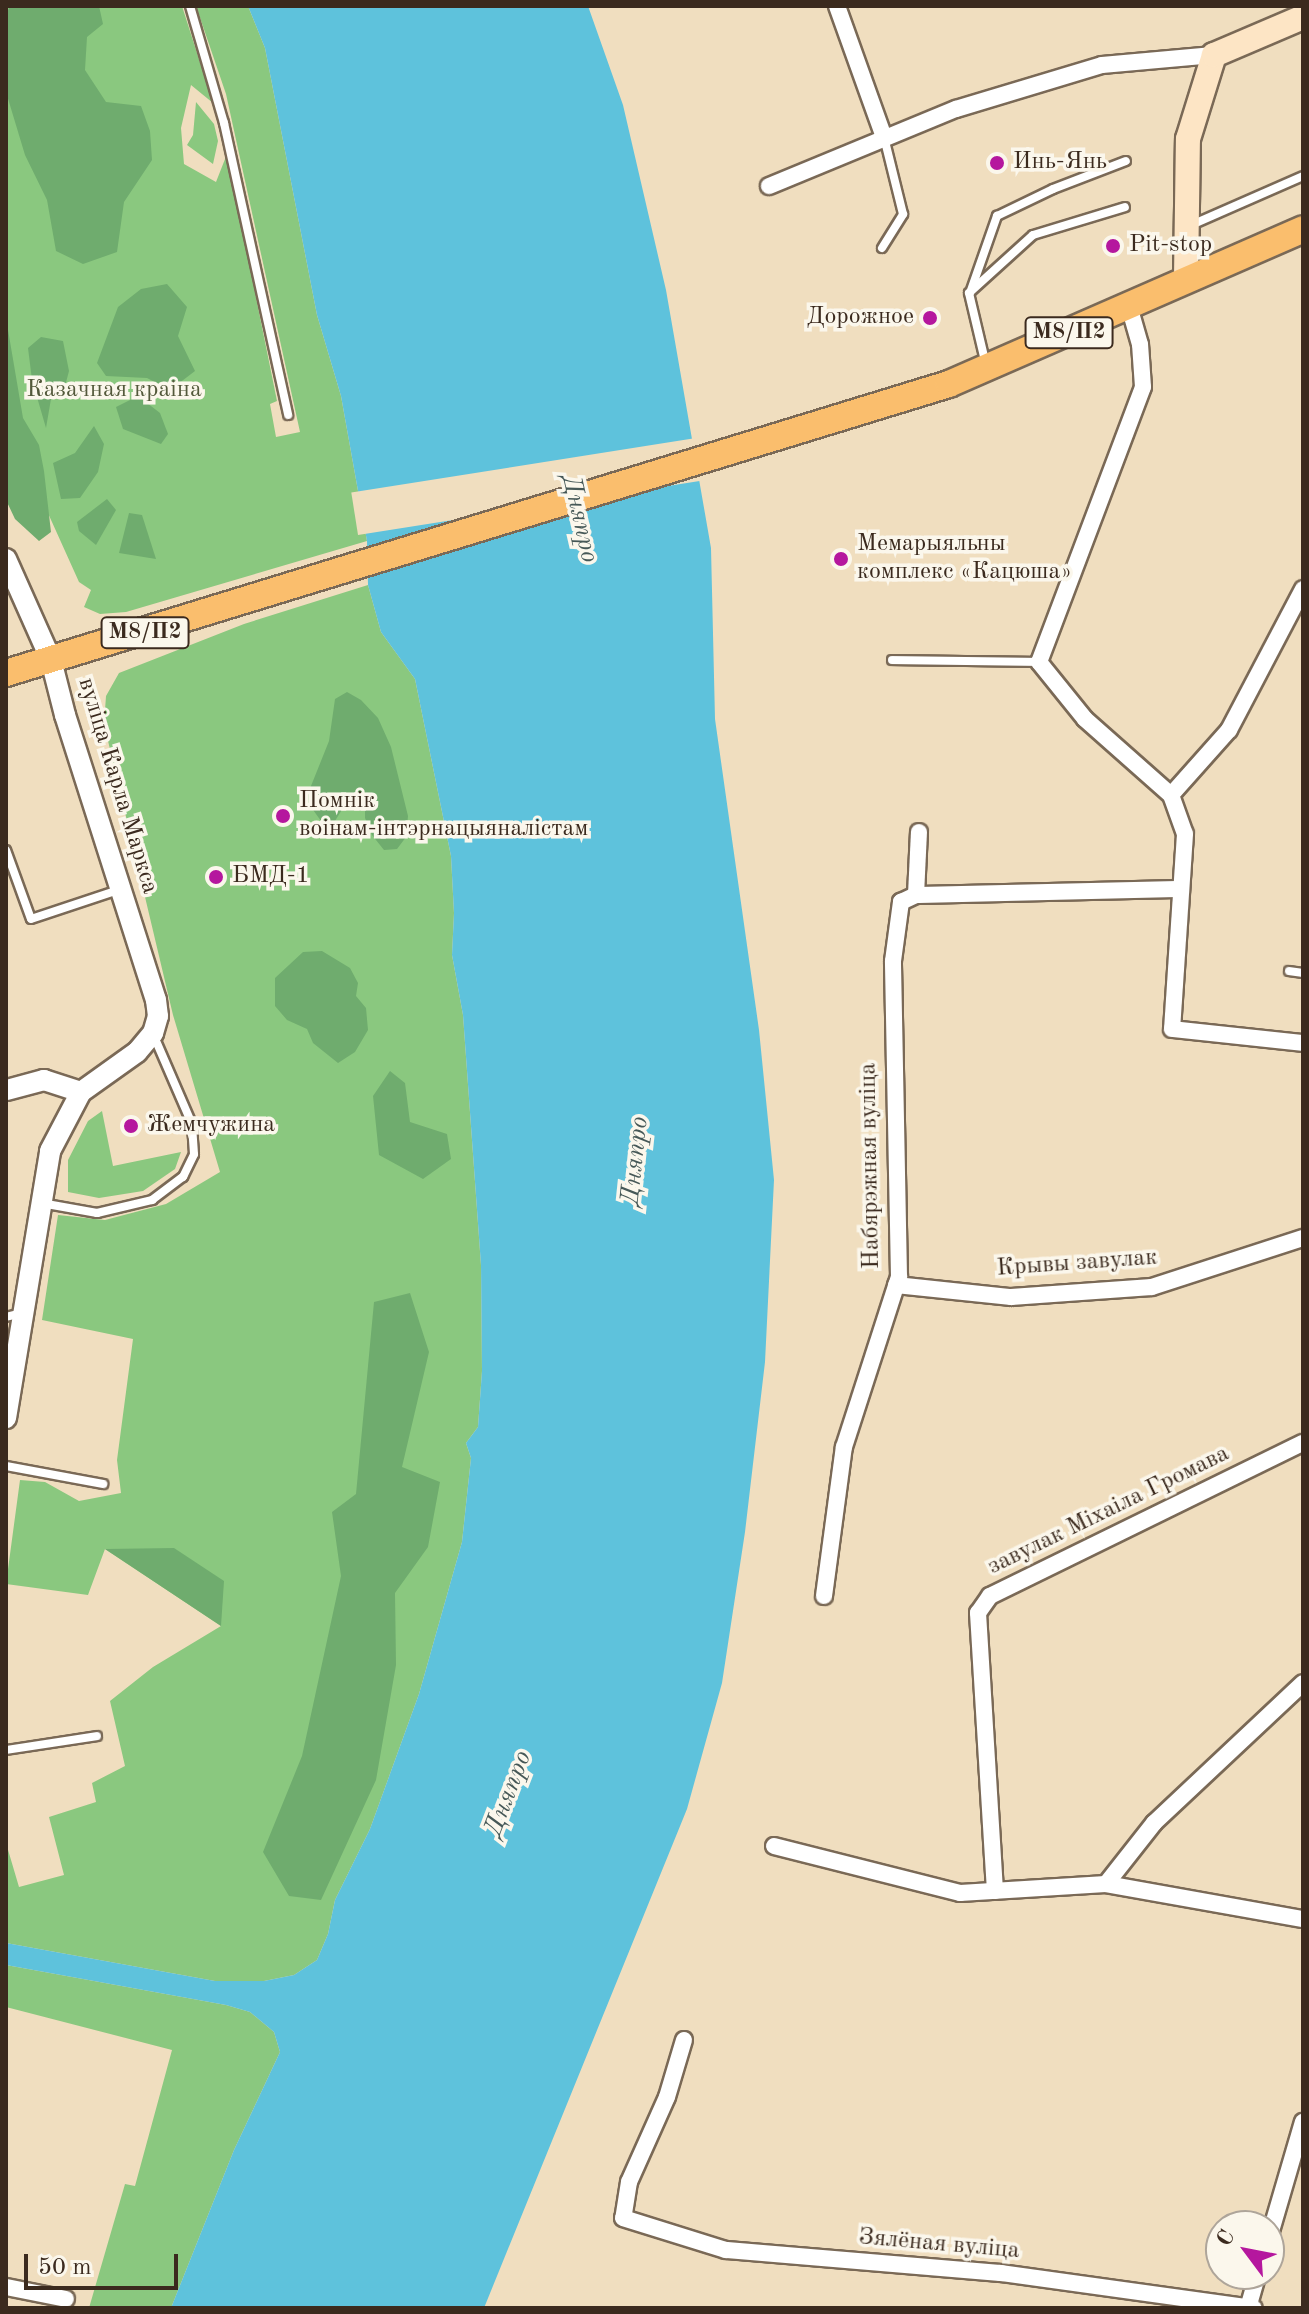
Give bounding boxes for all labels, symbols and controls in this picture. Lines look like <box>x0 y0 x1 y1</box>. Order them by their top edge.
place label: Инь-Янь <box>1013 149 1107 177</box>
marker: Инь-Янь <box>988 154 1006 172</box>
place label: Pit-stop <box>1129 232 1212 260</box>
marker: Pit-stop <box>1104 237 1122 255</box>
place label: Дорожное <box>807 304 914 332</box>
marker: Дорожное <box>921 309 939 327</box>
road number: М8/П2 <box>1023 315 1115 351</box>
park label: Казачная краіна <box>26 377 202 405</box>
water label: Дняпро <box>554 472 604 566</box>
place label: Мемарыяльны комплекс «Кацюша» <box>857 531 1072 587</box>
marker: Мемарыяльны комплекс «Кацюша» <box>832 550 850 568</box>
road number: М8/П2 <box>99 615 191 651</box>
street label: вуліца Карла Маркса <box>70 674 164 898</box>
place label: Помнік воінам-інтэрнацыяналістам <box>299 788 588 844</box>
marker: Помнік воінам-інтэрнацыяналістам <box>274 807 292 825</box>
place label: БМД-1 <box>232 863 310 891</box>
marker: БМД-1 <box>207 868 225 886</box>
street label: Набярэжная вуліца <box>855 1063 887 1269</box>
place label: Жемчужина <box>147 1112 275 1140</box>
water label: Дняпро <box>616 1115 656 1207</box>
marker: Жемчужина <box>122 1117 140 1135</box>
street label: Крывы завулак <box>996 1244 1158 1284</box>
street label: завулак Міхаіла Громава <box>984 1440 1234 1582</box>
water label: Дняпро <box>478 1747 540 1841</box>
north arrow <box>1205 2210 1285 2290</box>
street label: Зялёная вуліца <box>857 2224 1021 2266</box>
text: С <box>1213 2226 1240 2250</box>
scale bar <box>28 2238 182 2288</box>
text: 50 m <box>38 2256 92 2280</box>

